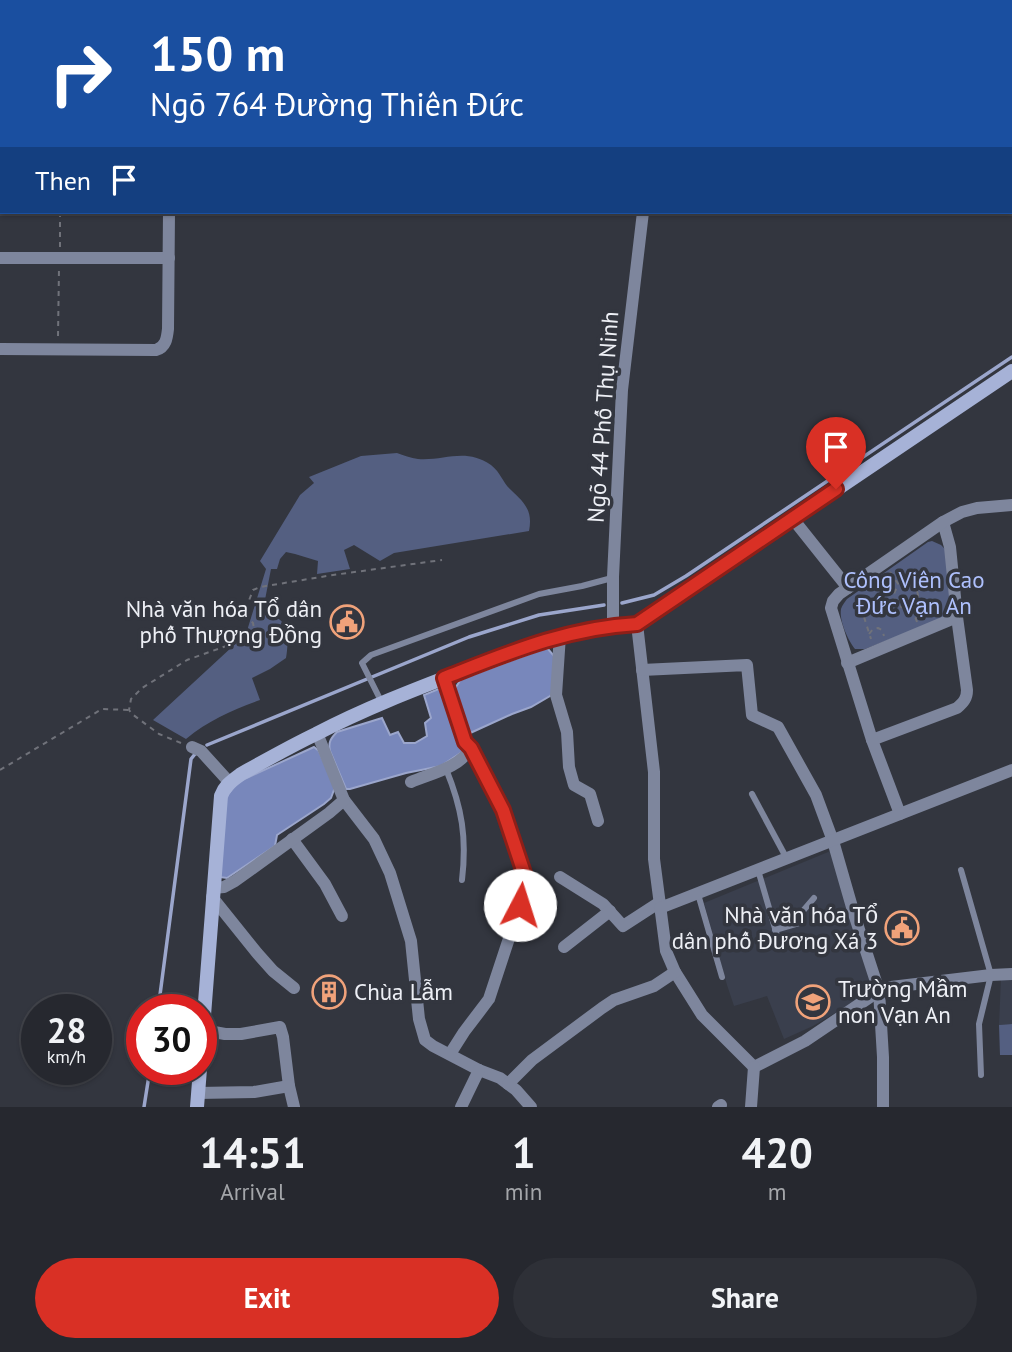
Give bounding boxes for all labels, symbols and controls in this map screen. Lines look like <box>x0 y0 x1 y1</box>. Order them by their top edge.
text: 150 m <box>150 21 285 85</box>
icon: right <box>35 28 126 119</box>
text: Ngõ 764 Đường Thiên Đức <box>150 83 524 125</box>
icon: arrive <box>105 161 143 199</box>
text: Then <box>35 164 91 197</box>
street label: Ngõ 44 Phố Thụ Ninh <box>581 310 624 524</box>
pin <box>806 417 866 489</box>
icon: arrive <box>817 428 855 466</box>
park label: Công Viên Cao Đức Vạn An <box>843 565 985 620</box>
place label: Nhà văn hóa Tổ dân phố Thượng Đồng <box>126 594 322 649</box>
public building icon: Nhà văn hóa Tổ dân phố Thượng Đồng <box>328 603 366 641</box>
position arrow <box>483 868 557 942</box>
place label: Nhà văn hóa Tổ dân phố Đương Xá 3 <box>672 900 878 955</box>
public building icon: Nhà văn hóa Tổ dân phố Đương Xá 3 <box>883 909 921 947</box>
building icon: Chùa Lẫm <box>310 973 348 1011</box>
place label: Trường Mầm non Vạn An <box>838 974 967 1029</box>
place label: Chùa Lẫm <box>354 977 453 1006</box>
school or university icon: Trường Mầm non Vạn An <box>794 983 832 1021</box>
speed limit sign: 30 <box>126 994 217 1085</box>
text: 28 <box>47 1007 86 1053</box>
text: km/h <box>47 1045 86 1068</box>
text: 14:51 <box>199 1125 306 1180</box>
text: 1 <box>512 1125 535 1180</box>
text: 420 <box>741 1125 813 1180</box>
text: Arrival <box>220 1177 285 1206</box>
text: min <box>505 1177 542 1206</box>
text: m <box>768 1177 786 1206</box>
button: Exit <box>35 1258 499 1338</box>
button: Share <box>513 1258 977 1338</box>

